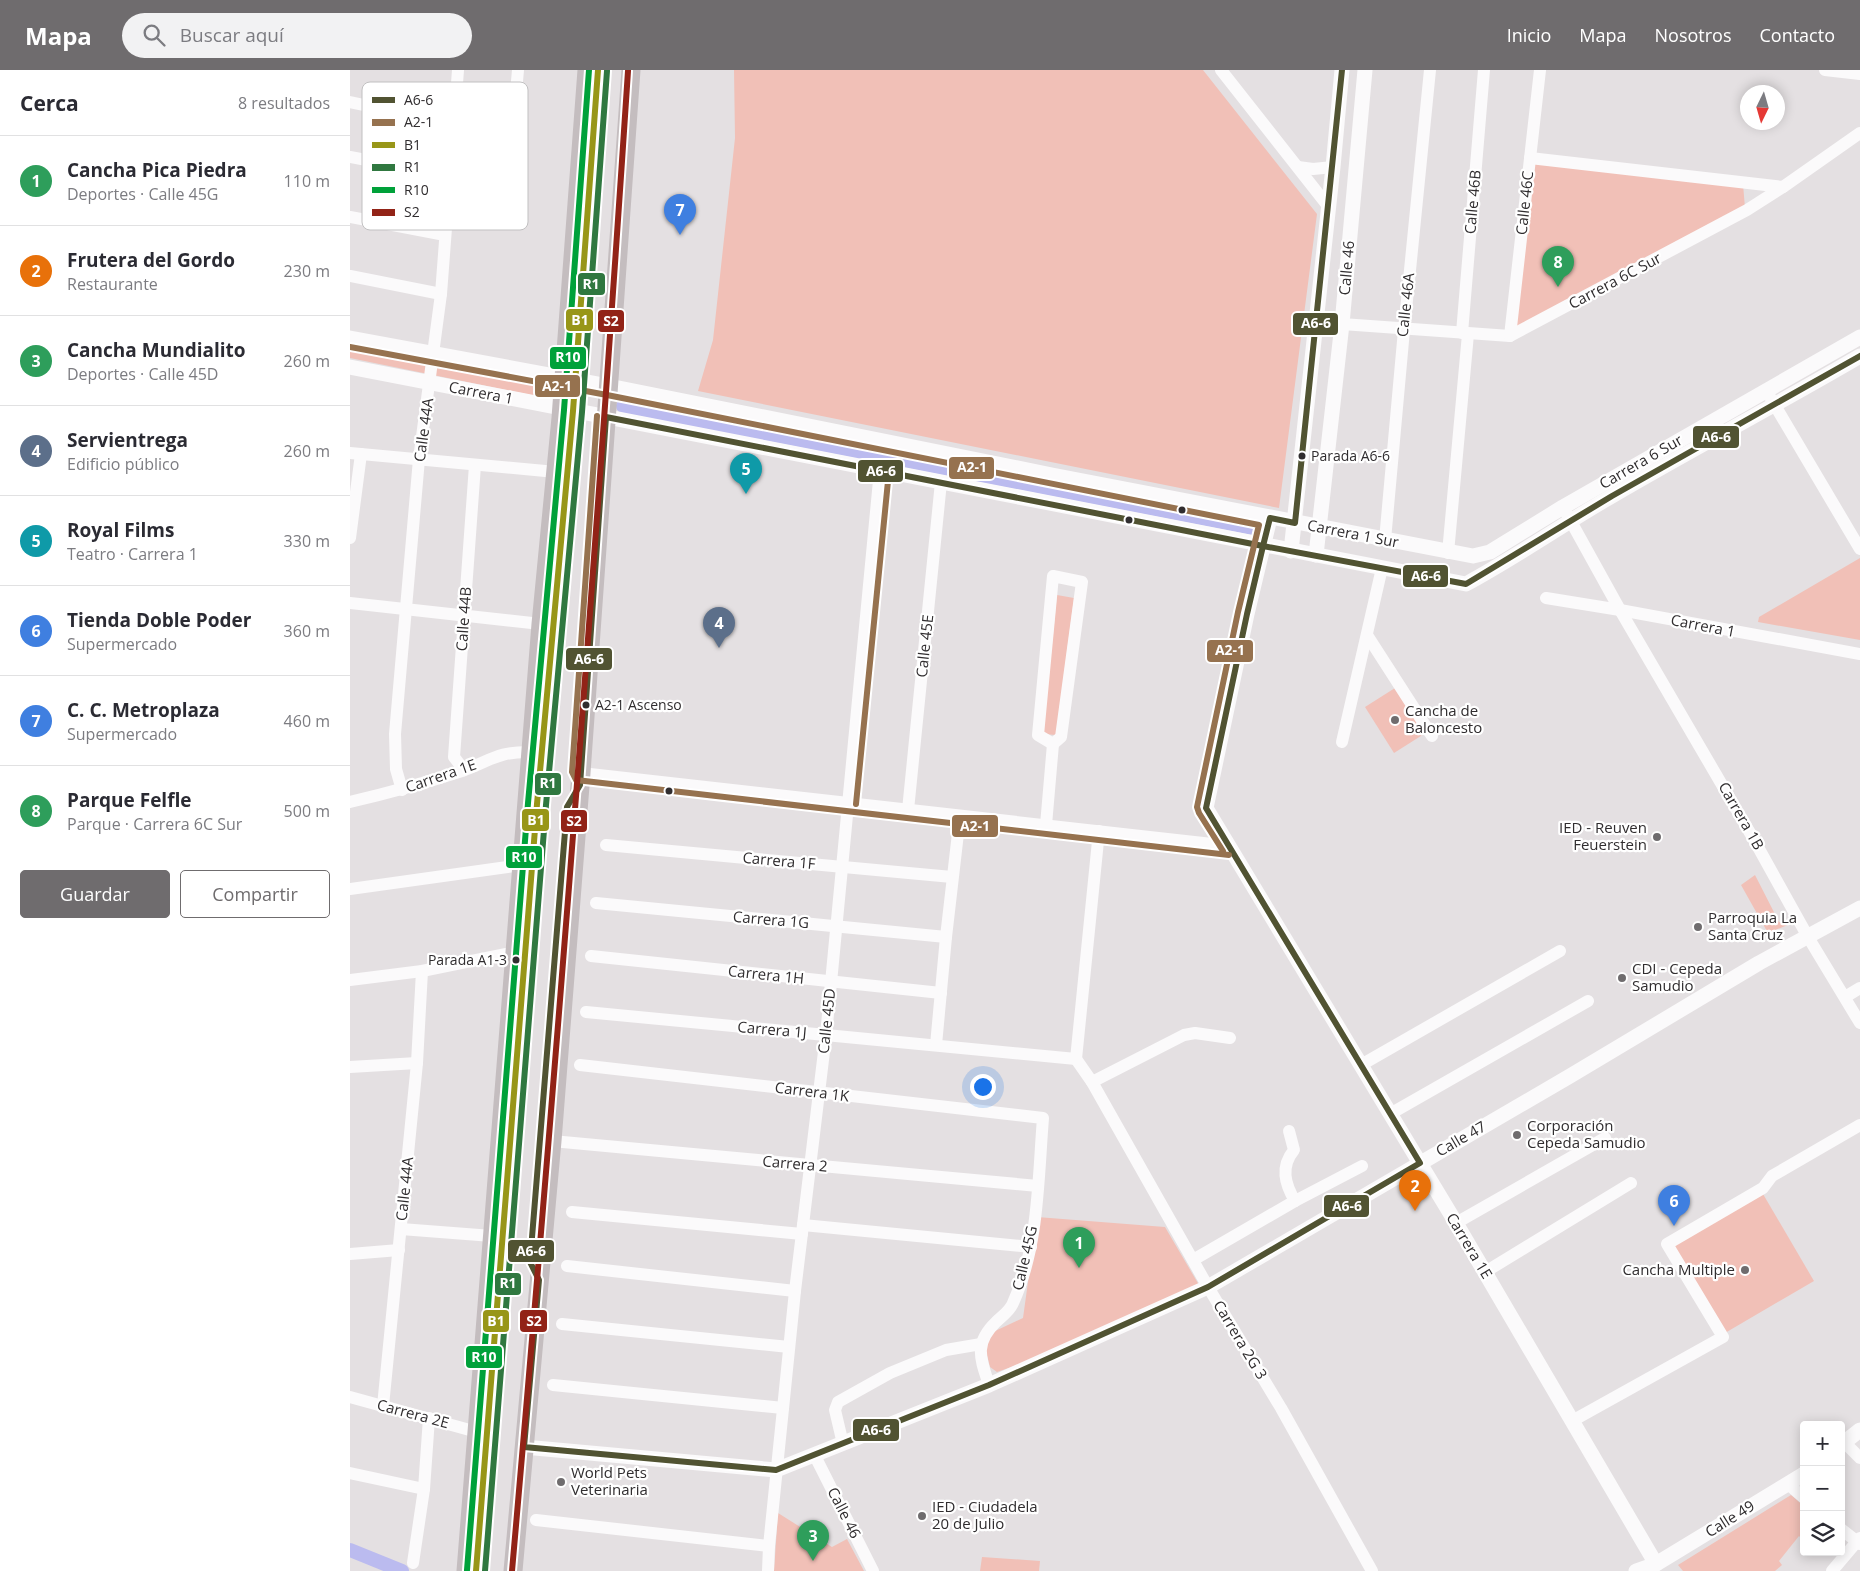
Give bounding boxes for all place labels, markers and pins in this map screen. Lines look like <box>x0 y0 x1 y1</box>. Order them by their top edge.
pin: 7 <box>664 194 696 235</box>
pin: 8 <box>1542 246 1574 287</box>
place label: Parada A6-6 <box>1311 446 1390 465</box>
marker: Parada A6-6 <box>1297 451 1307 461</box>
pin: 5 <box>730 453 762 494</box>
unlabelled marker <box>1177 505 1187 515</box>
unlabelled marker <box>1124 515 1134 525</box>
pin: 4 <box>703 607 735 648</box>
place label: A2-1 Ascenso <box>595 695 682 714</box>
marker: A2-1 Ascenso <box>581 700 591 710</box>
place label: Cancha de Baloncesto <box>1405 700 1482 737</box>
marker: Cancha de Baloncesto <box>1389 714 1401 726</box>
unlabelled marker <box>664 786 674 796</box>
place label: IED - Reuven Feuerstein <box>1559 817 1647 854</box>
marker: IED - Reuven Feuerstein <box>1651 831 1663 843</box>
place label: Parroquia La Santa Cruz <box>1708 907 1797 944</box>
marker: Parroquia La Santa Cruz <box>1692 921 1704 933</box>
place label: Parada A1-3 <box>428 950 507 969</box>
marker: Parada A1-3 <box>511 955 521 965</box>
place label: CDI - Cepeda Samudio <box>1632 958 1722 995</box>
marker: CDI - Cepeda Samudio <box>1616 972 1628 984</box>
place label: Corporación Cepeda Samudio <box>1527 1115 1646 1152</box>
marker: Corporación Cepeda Samudio <box>1511 1129 1523 1141</box>
pin: 2 <box>1399 1170 1431 1211</box>
pin: 6 <box>1658 1185 1690 1226</box>
pin: 1 <box>1063 1227 1095 1268</box>
place label: Cancha Multiple <box>1622 1259 1735 1279</box>
marker: Cancha Multiple <box>1739 1264 1751 1276</box>
place label: World Pets Veterinaria <box>571 1462 648 1499</box>
marker: World Pets Veterinaria <box>555 1476 567 1488</box>
place label: IED - Ciudadela 20 de Julio <box>932 1496 1038 1533</box>
marker: IED - Ciudadela 20 de Julio <box>916 1510 928 1522</box>
pin: 3 <box>797 1520 829 1561</box>

